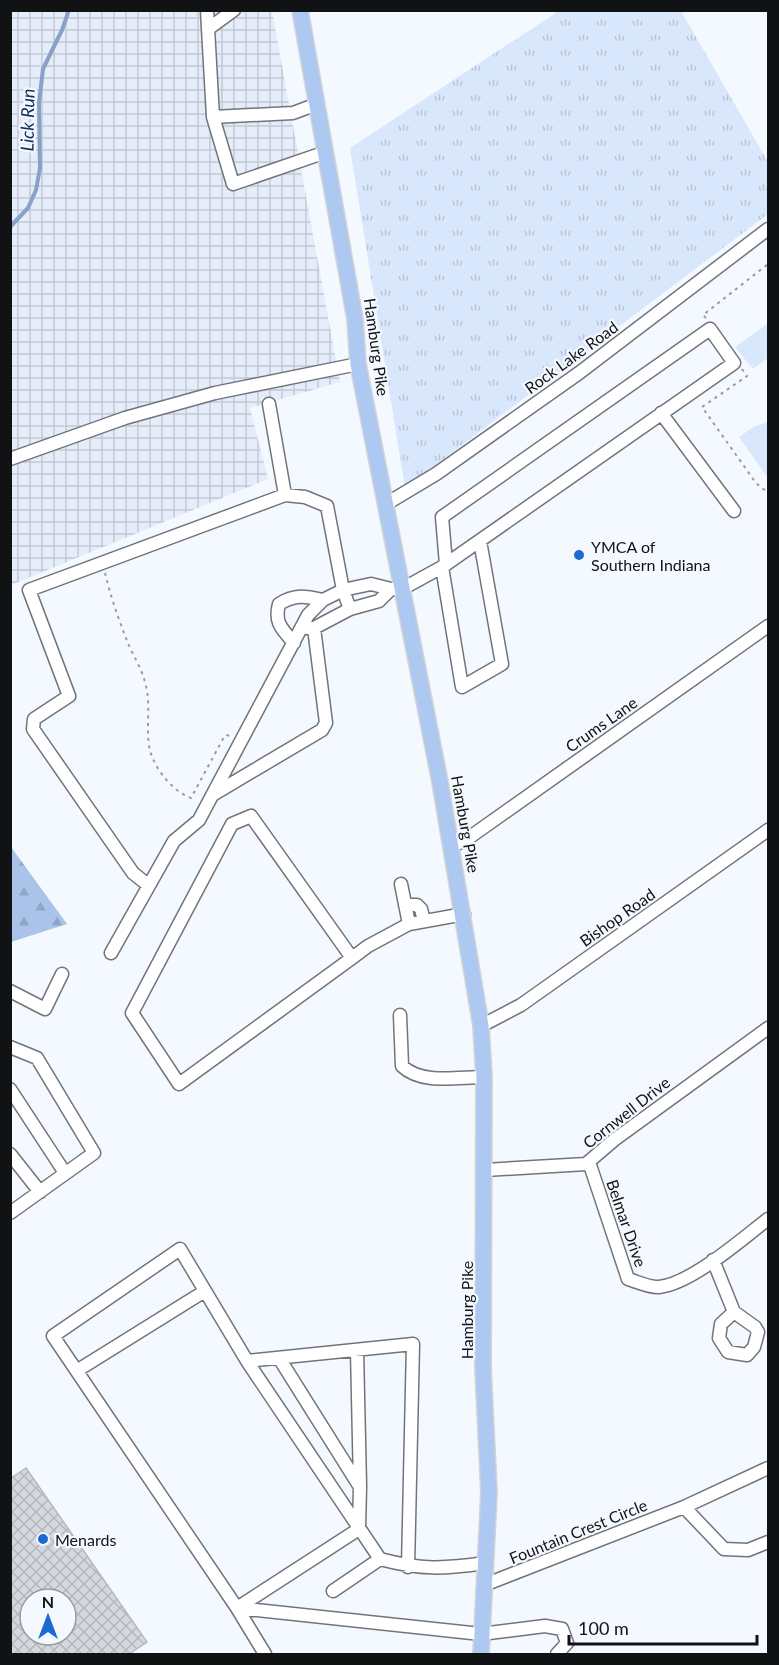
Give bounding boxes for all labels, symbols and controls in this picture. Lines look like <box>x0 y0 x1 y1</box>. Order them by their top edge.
water label: Lick Run <box>15 88 39 152</box>
street label: Hamburg Pike <box>361 297 393 397</box>
street label: Rock Lake Road <box>521 317 621 397</box>
place label: YMCA of Southern Indiana <box>591 537 711 574</box>
marker: YMCA of Southern Indiana <box>572 548 586 562</box>
street label: Crums Lane <box>562 692 640 756</box>
street label: Hamburg Pike <box>448 774 484 874</box>
street label: Bishop Road <box>576 884 658 950</box>
street label: Cornwell Drive <box>579 1072 673 1152</box>
street label: Belmar Drive <box>603 1177 651 1269</box>
street label: Hamburg Pike <box>457 1261 476 1359</box>
street label: Fountain Crest Circle <box>506 1495 650 1567</box>
place label: Menards <box>55 1530 116 1549</box>
marker: Menards <box>36 1532 50 1546</box>
north arrow <box>18 1587 78 1647</box>
text: N <box>42 1592 54 1611</box>
scale bar <box>569 1608 756 1646</box>
text: 100 m <box>578 1617 629 1639</box>

